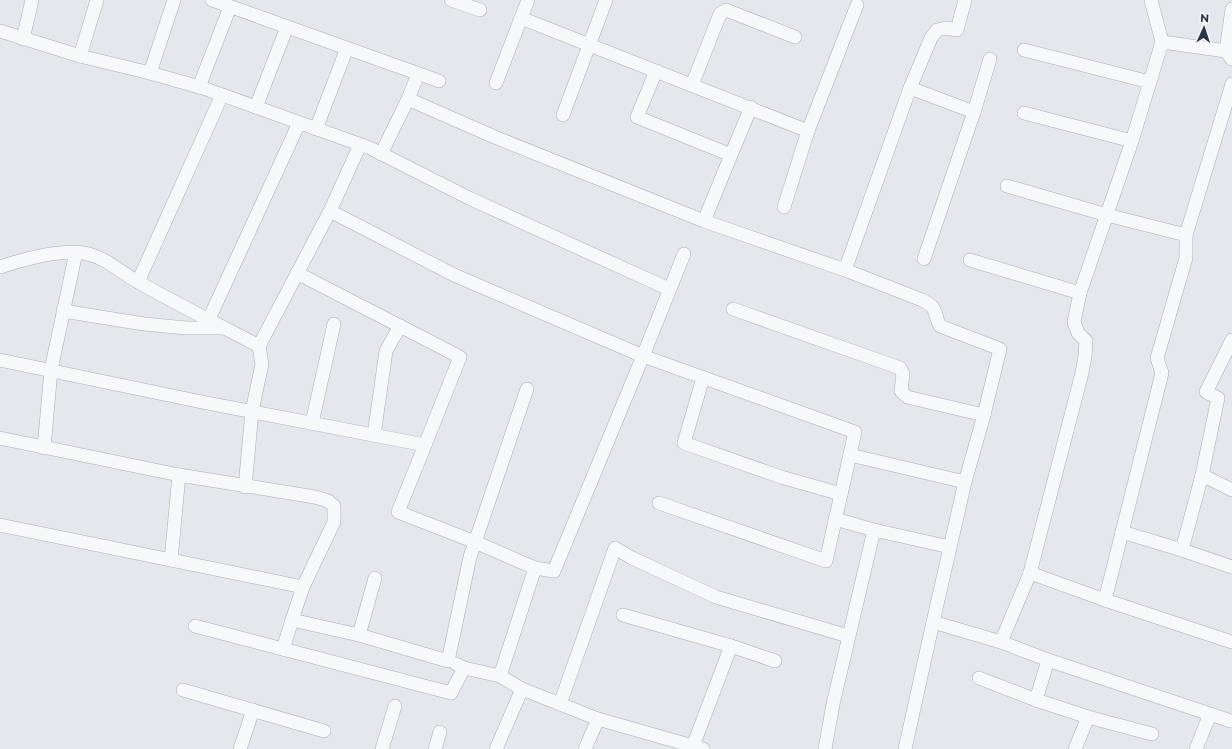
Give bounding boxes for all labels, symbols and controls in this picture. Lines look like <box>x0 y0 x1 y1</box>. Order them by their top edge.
north arrow <box>1184 8 1224 48</box>
text: N <box>1200 11 1209 25</box>

